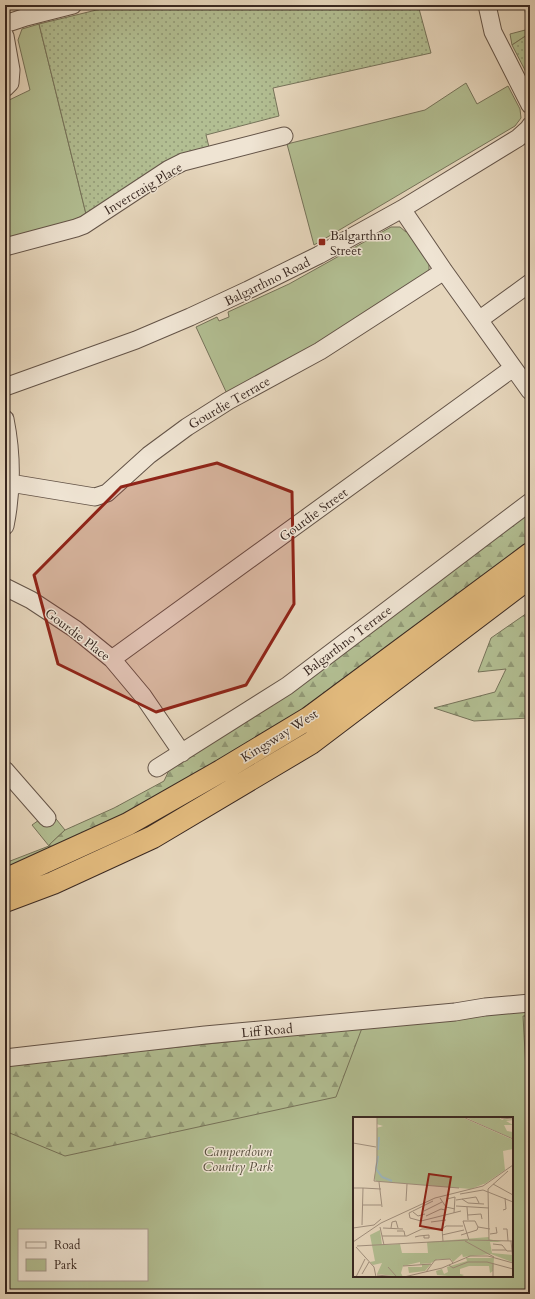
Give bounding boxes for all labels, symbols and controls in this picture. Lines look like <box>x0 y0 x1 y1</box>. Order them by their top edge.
street label: Invercraig Place <box>101 158 186 219</box>
place label: Balgarthno Street <box>330 227 391 260</box>
marker: Balgarthno Street <box>317 237 327 247</box>
street label: Balgarthno Road <box>222 253 313 310</box>
street label: Gourdie Terrace <box>185 372 274 434</box>
street label: Gourdie Street <box>276 484 351 546</box>
street label: Balgarthno Terrace <box>299 601 396 680</box>
street label: Gourdie Place <box>41 604 114 665</box>
street label: Kingsway West <box>238 705 321 767</box>
street label: Liff Road <box>241 1020 294 1042</box>
inset map <box>353 1117 513 1277</box>
park label: Camperdown Country Park <box>203 1143 274 1176</box>
legend <box>18 1229 148 1281</box>
text: Road <box>54 1237 81 1253</box>
text: Park <box>54 1257 78 1273</box>

